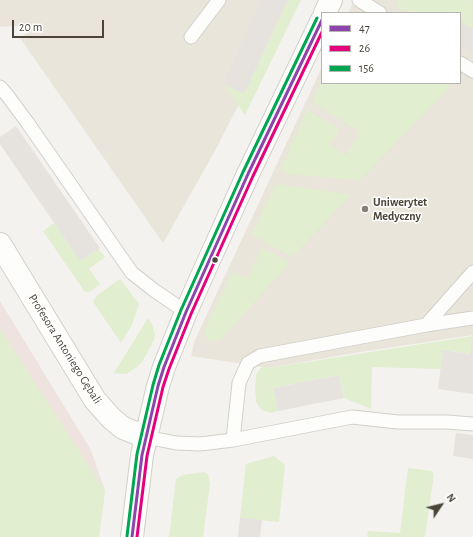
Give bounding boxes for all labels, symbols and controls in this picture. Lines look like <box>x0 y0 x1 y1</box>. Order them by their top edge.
scale bar <box>14 12 106 38</box>
legend <box>321 12 461 84</box>
text: 20 m <box>19 21 42 33</box>
text: 47 <box>359 22 370 34</box>
text: 26 <box>359 42 370 54</box>
text: 156 <box>359 62 374 74</box>
place label: Uniwerytet Medyczny <box>373 195 427 223</box>
marker: Uniwerytet Medyczny <box>360 204 370 214</box>
unlabelled marker <box>210 255 220 265</box>
street label: Profesora Antoniego Gębali <box>25 291 105 407</box>
north arrow <box>421 485 461 525</box>
text: N <box>445 492 458 504</box>

